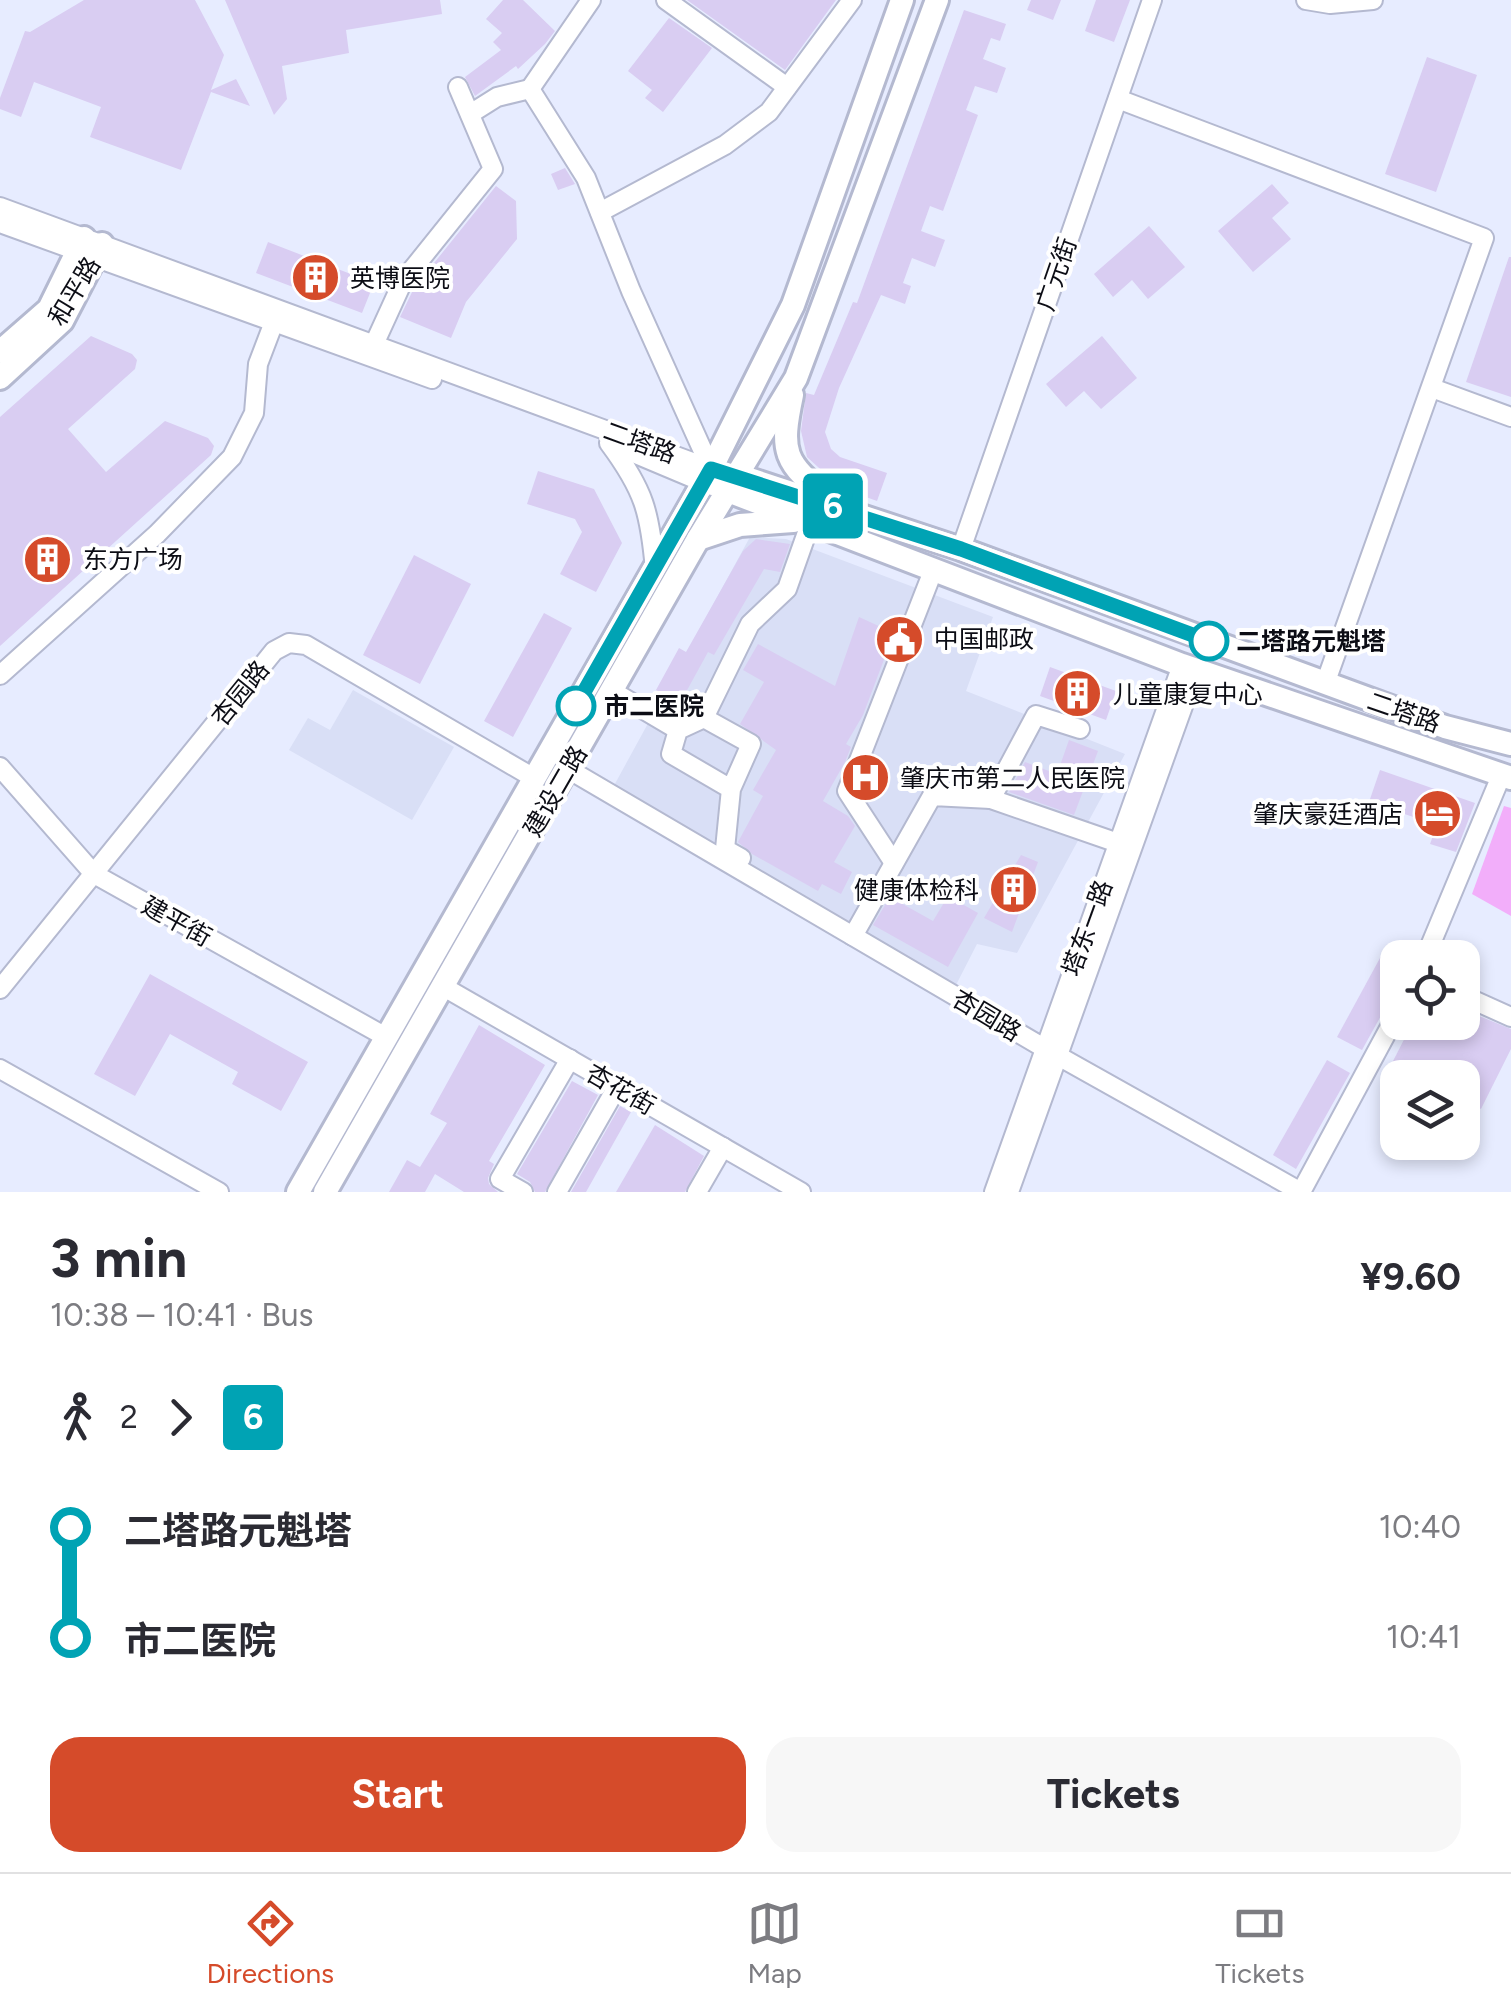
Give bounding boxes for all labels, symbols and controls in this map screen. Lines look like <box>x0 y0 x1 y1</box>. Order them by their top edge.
street label: 广元街 <box>1030 234 1082 314</box>
street label: 和平路 <box>42 251 106 331</box>
building icon: 英博医院 <box>289 252 341 304</box>
place label: 英博医院 <box>350 263 450 293</box>
street label: 二塔路 <box>600 415 680 469</box>
line badge: 6 <box>800 474 866 538</box>
text: 6 <box>823 485 843 527</box>
building icon: 东方广场 <box>22 533 74 585</box>
place label: 东方广场 <box>83 544 183 574</box>
public building icon: 中国邮政 <box>873 613 925 665</box>
marker: 二塔路元魁塔 <box>1190 622 1228 660</box>
place label: 中国邮政 <box>934 624 1034 654</box>
place label: 二塔路元魁塔 <box>1236 626 1386 656</box>
street label: 杏园路 <box>205 654 275 732</box>
building icon: 儿童康复中心 <box>1052 668 1104 720</box>
place label: 儿童康复中心 <box>1113 679 1263 709</box>
street label: 二塔路 <box>1364 686 1444 738</box>
marker: 市二医院 <box>557 687 595 725</box>
place label: 市二医院 <box>604 691 704 721</box>
street label: 建设二路 <box>517 740 593 842</box>
hospital icon: 肇庆市第二人民医院 <box>839 752 891 804</box>
place label: 肇庆市第二人民医院 <box>900 763 1125 793</box>
hotel icon: 肇庆豪廷酒店 <box>1412 788 1464 840</box>
place label: 肇庆豪廷酒店 <box>1253 799 1403 829</box>
building icon: 健康体检科 <box>988 864 1040 916</box>
place label: 健康体检科 <box>854 875 979 905</box>
street label: 塔东一路 <box>1056 876 1118 980</box>
street label: 建平街 <box>137 890 217 952</box>
map controls <box>1380 940 1480 1160</box>
button: locate <box>1380 940 1480 1040</box>
street label: 杏园路 <box>947 983 1027 1047</box>
street label: 杏花街 <box>581 1057 661 1121</box>
button: layers <box>1380 1060 1480 1160</box>
text: 3 min <box>50 1225 187 1291</box>
text: ¥9.60 <box>1360 1254 1461 1300</box>
text: 10:38 – 10:41 · Bus <box>50 1296 313 1334</box>
icon: walk <box>50 1390 105 1445</box>
icon: forward <box>153 1390 208 1445</box>
text: 6 <box>243 1396 263 1438</box>
text: 2 <box>120 1398 138 1436</box>
text: 二塔路元魁塔 <box>124 1508 352 1554</box>
text: 10:40 <box>1379 1508 1461 1546</box>
text: 市二医院 <box>124 1618 276 1664</box>
text: 10:41 <box>1386 1618 1461 1656</box>
button: Start <box>50 1737 746 1852</box>
button: Tickets <box>766 1737 1461 1852</box>
tab: Directions <box>207 1896 334 1990</box>
tab: Map <box>747 1896 802 1990</box>
tab: Tickets <box>1215 1896 1304 1990</box>

